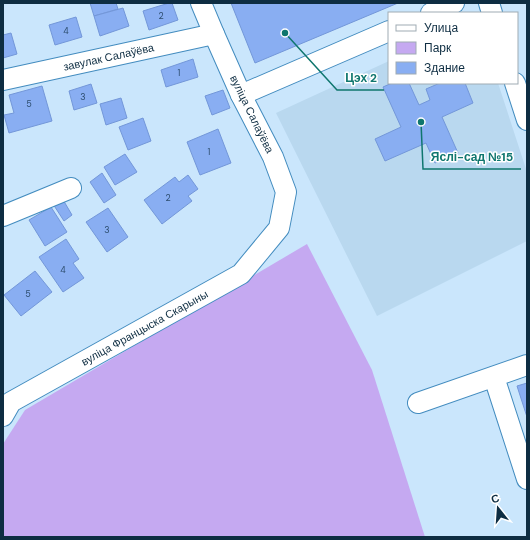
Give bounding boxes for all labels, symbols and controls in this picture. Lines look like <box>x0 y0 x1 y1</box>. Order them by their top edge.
house number: 2 <box>158 10 164 22</box>
legend <box>388 12 518 84</box>
text: Улица <box>424 20 458 36</box>
house number: 4 <box>63 25 69 37</box>
street label: завулак Салаўёва <box>62 40 156 74</box>
text: Парк <box>424 40 452 56</box>
text: Здание <box>424 60 465 76</box>
callout: Цэх 2 <box>337 66 384 90</box>
house number: 1 <box>178 67 181 79</box>
text: Цэх 2 <box>345 70 377 86</box>
street label: вуліца Салаўёва <box>227 73 277 156</box>
house number: 3 <box>80 91 86 103</box>
house number: 5 <box>26 98 32 110</box>
callout: Яслі-сад №15 <box>423 145 521 169</box>
house number: 1 <box>208 146 211 158</box>
text: Яслі-сад №15 <box>431 149 513 165</box>
house number: 2 <box>165 192 171 204</box>
house number: 3 <box>104 224 110 236</box>
house number: 4 <box>60 264 66 276</box>
street label: вуліца Францыска Скарыны <box>79 287 210 369</box>
house number: 5 <box>25 288 31 300</box>
north arrow <box>478 488 518 528</box>
text: С <box>489 491 501 506</box>

